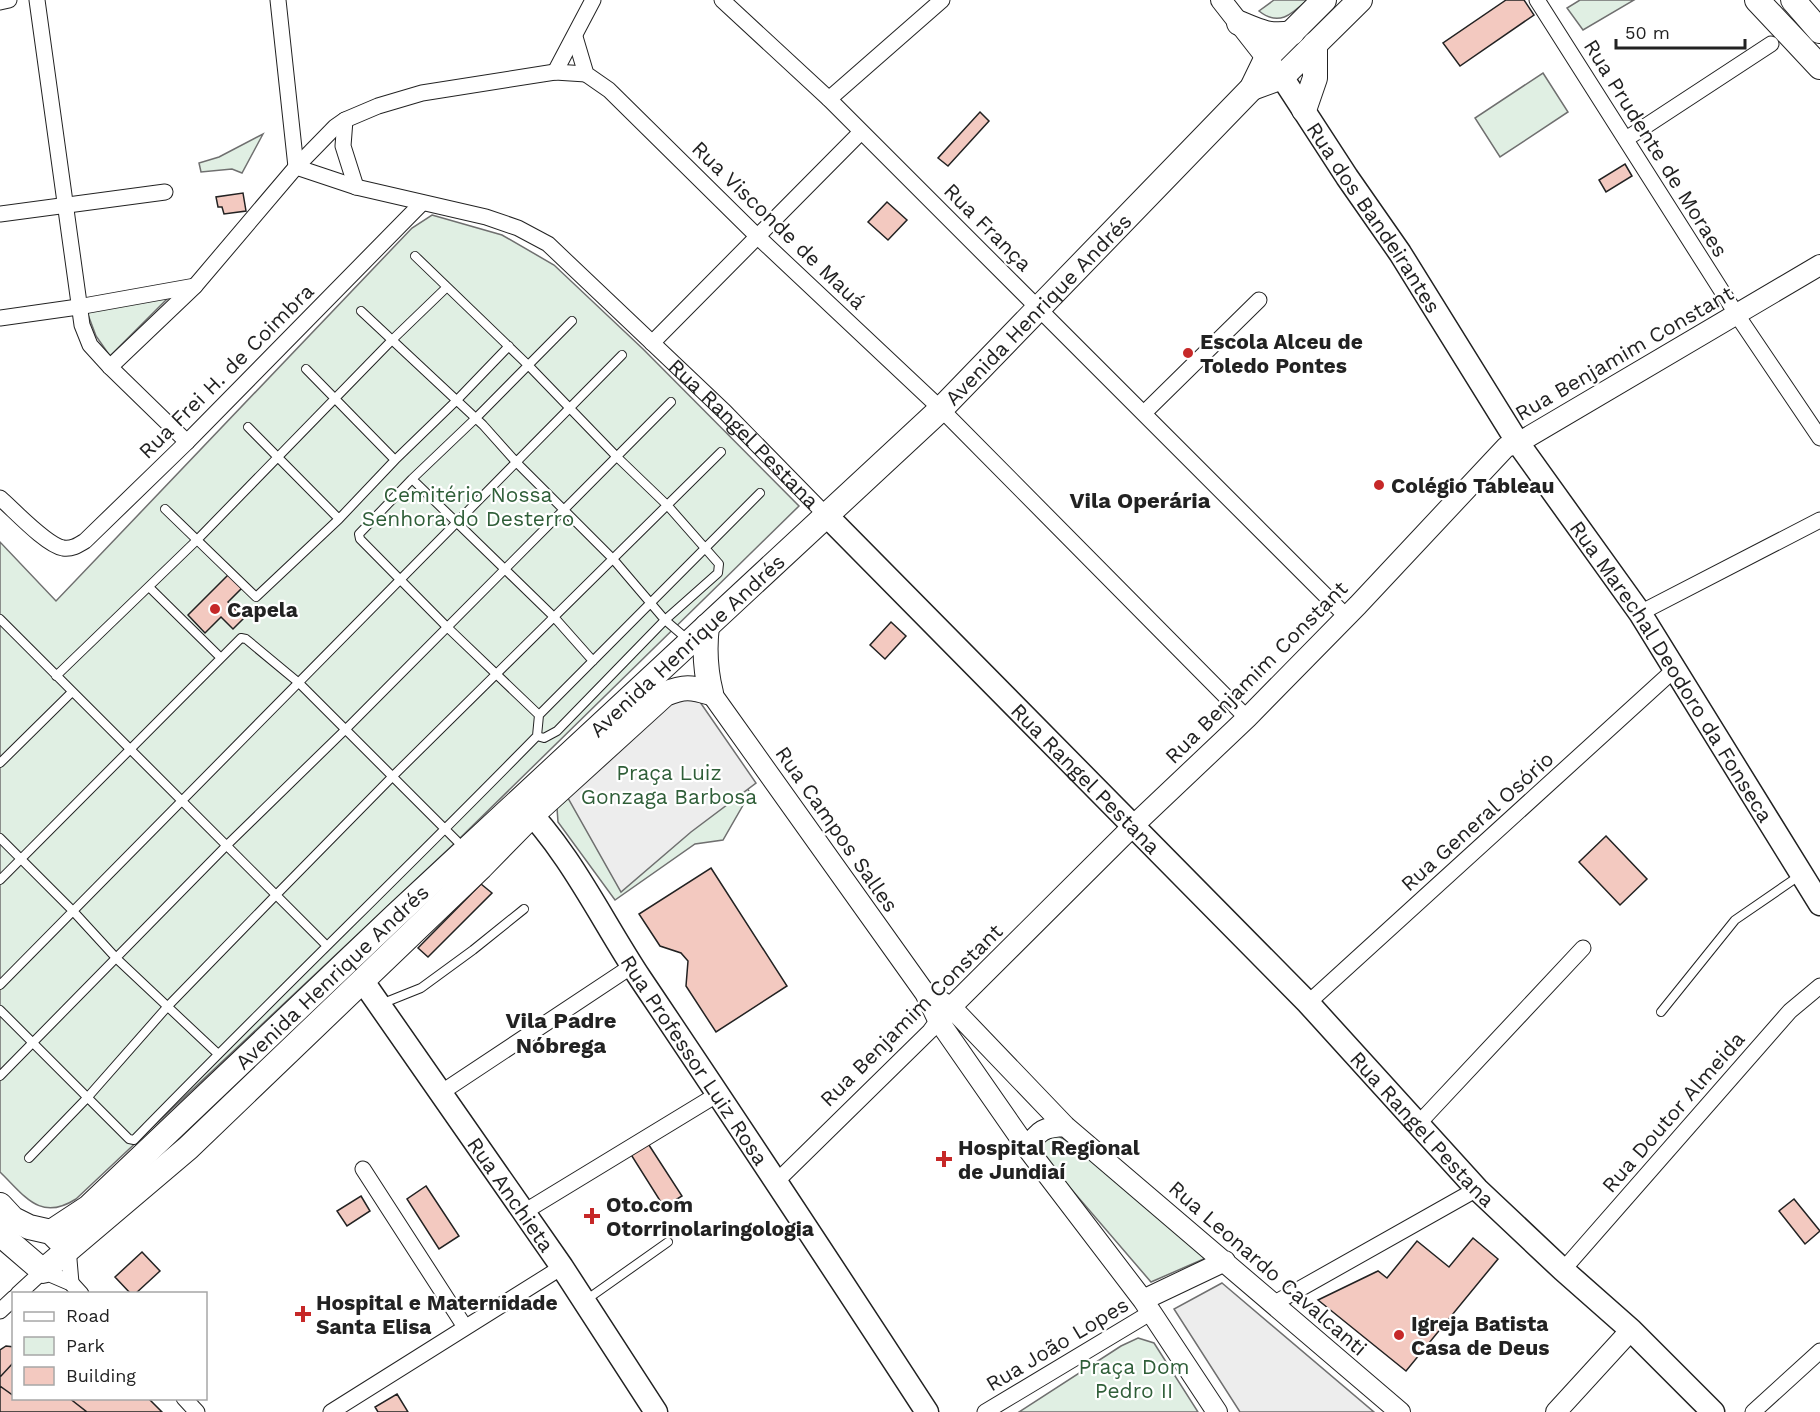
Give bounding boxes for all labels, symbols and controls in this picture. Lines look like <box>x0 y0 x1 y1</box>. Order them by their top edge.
scale bar <box>1616 12 1745 50</box>
text: 50 m <box>1625 22 1670 43</box>
street label: Rua Prudente de Moraes <box>1579 35 1733 261</box>
street label: Rua dos Bandeirantes <box>1302 117 1446 317</box>
street label: Rua Visconde de Mauá <box>687 136 871 315</box>
street label: Rua França <box>939 178 1037 276</box>
street label: Avenida Henrique Andrés <box>939 208 1136 410</box>
street label: Rua Frei H. de Coimbra <box>133 278 319 464</box>
street label: Rua Benjamim Constant <box>1510 280 1738 426</box>
place label: Escola Alceu de Toledo Pontes <box>1200 329 1363 378</box>
marker: Escola Alceu de Toledo Pontes <box>1181 346 1195 360</box>
street label: Rua Rangel Pestana <box>664 353 825 513</box>
place label: Colégio Tableau <box>1391 473 1554 498</box>
marker: Colégio Tableau <box>1372 478 1386 492</box>
park label: Cemitério Nossa Senhora do Desterro <box>362 482 574 531</box>
district label: Vila Operária <box>1070 488 1211 513</box>
street label: Rua Marechal Deodoro da Fonseca <box>1565 515 1779 827</box>
street label: Avenida Henrique Andrés <box>584 548 790 742</box>
street label: Rua Benjamim Constant <box>1160 575 1353 768</box>
place label: Capela <box>227 597 299 622</box>
marker: Capela <box>208 602 222 616</box>
street label: Rua Rangel Pestana <box>1006 698 1166 859</box>
street label: Rua Campos Salles <box>770 741 904 917</box>
street label: Rua General Osório <box>1395 746 1559 896</box>
park label: Praça Luiz Gonzaga Barbosa <box>581 760 757 809</box>
street label: Avenida Henrique Andrés <box>230 879 433 1074</box>
street label: Rua Benjamim Constant <box>815 918 1008 1111</box>
street label: Rua Professor Luiz Rosa <box>616 950 774 1170</box>
district label: Vila Padre Nóbrega <box>506 1008 616 1058</box>
street label: Rua Doutor Almeida <box>1596 1026 1750 1197</box>
street label: Rua Rangel Pestana <box>1345 1046 1500 1212</box>
street label: Rua Anchieta <box>463 1132 560 1256</box>
place label: Hospital Regional de Jundiaí <box>958 1135 1140 1184</box>
marker: Hospital Regional de Jundiaí <box>935 1150 953 1168</box>
street label: Rua Leonardo Cavalcanti <box>1164 1175 1372 1361</box>
place label: Oto.com Otorrinolaringologia <box>606 1192 815 1241</box>
marker: Oto.com Otorrinolaringologia <box>583 1207 601 1225</box>
place label: Hospital e Maternidade Santa Elisa <box>316 1290 558 1339</box>
legend <box>12 1292 207 1400</box>
street label: Rua João Lopes <box>981 1292 1133 1396</box>
text: Road <box>66 1305 110 1326</box>
marker: Hospital e Maternidade Santa Elisa <box>294 1305 312 1323</box>
place label: Igreja Batista Casa de Deus <box>1411 1311 1549 1360</box>
marker: Igreja Batista Casa de Deus <box>1392 1328 1406 1342</box>
text: Park <box>66 1335 105 1356</box>
park label: Praça Dom Pedro II <box>1078 1354 1190 1403</box>
text: Building <box>66 1365 136 1386</box>

